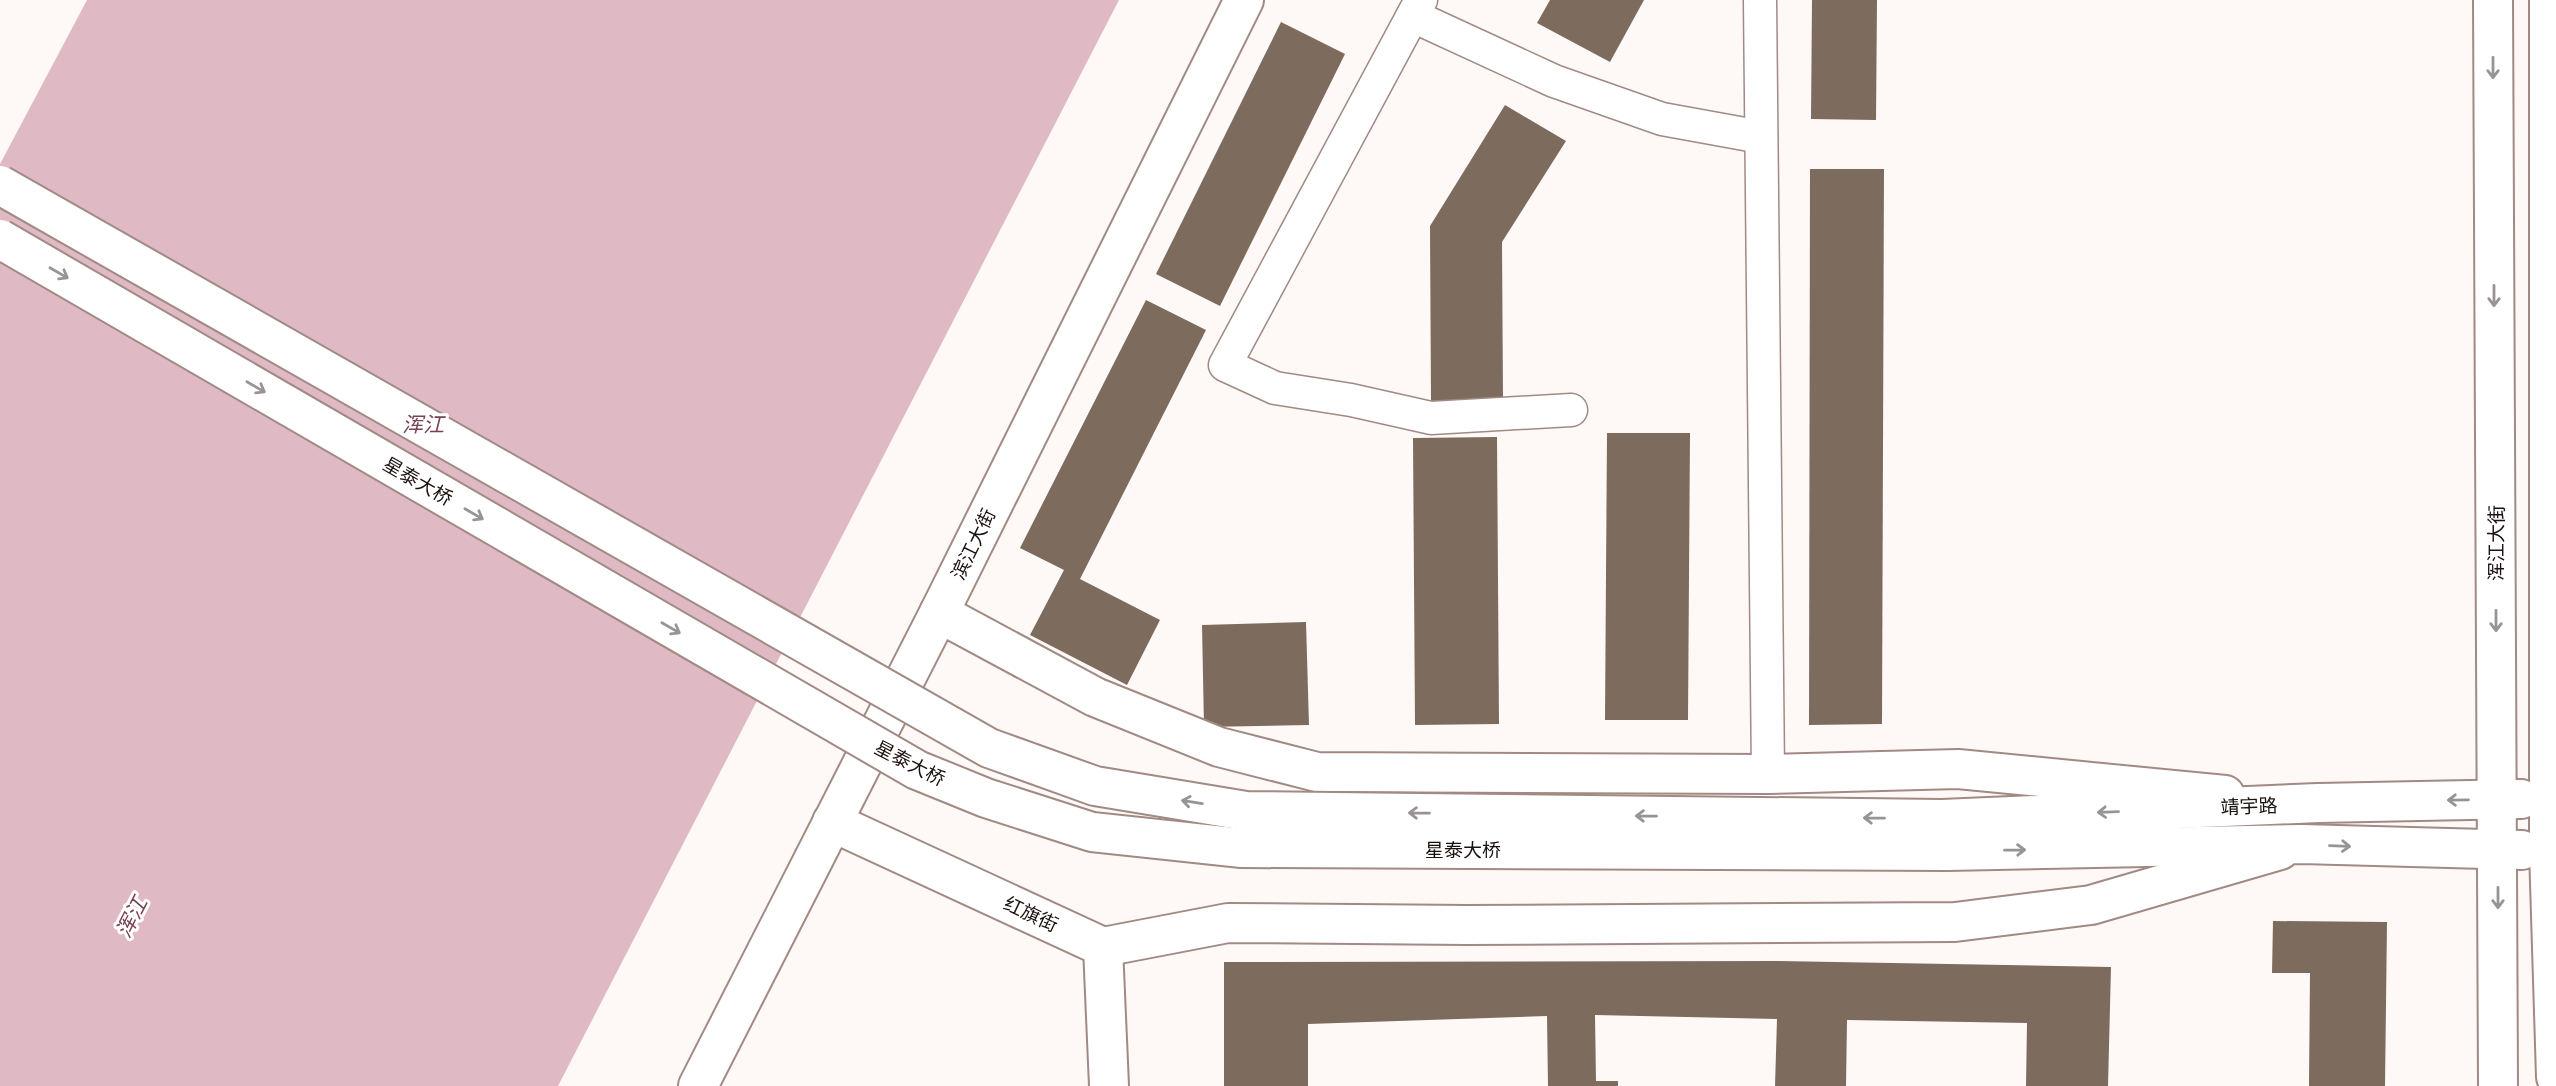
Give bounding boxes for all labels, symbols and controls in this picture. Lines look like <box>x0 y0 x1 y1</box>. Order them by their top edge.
one-way arrow <box>2486 56 2500 79</box>
one-way arrow <box>49 267 69 281</box>
one-way arrow <box>2487 284 2501 307</box>
one-way arrow <box>246 381 266 395</box>
water label: 浑江 <box>402 410 446 438</box>
street label: 星泰大桥 <box>379 451 457 511</box>
street label: 滨江大街 <box>945 504 1001 584</box>
street label: 浑江大街 <box>2483 505 2509 581</box>
one-way arrow <box>463 508 484 521</box>
one-way arrow <box>2489 609 2503 632</box>
one-way arrow <box>660 622 681 635</box>
street label: 星泰大桥 <box>870 734 950 792</box>
street label: 靖宇路 <box>2220 792 2278 820</box>
one-way arrow <box>2447 793 2470 806</box>
one-way arrow <box>1181 795 1204 808</box>
one-way arrow <box>2097 805 2120 818</box>
one-way arrow <box>1407 806 1430 820</box>
one-way arrow <box>1635 809 1658 823</box>
one-way arrow <box>1862 811 1885 825</box>
street label: 星泰大桥 <box>1425 837 1501 863</box>
one-way arrow <box>2328 839 2351 852</box>
one-way arrow <box>2003 843 2026 856</box>
one-way arrow <box>2491 886 2505 909</box>
water label: 浑江 <box>109 890 154 942</box>
street label: 红旗街 <box>1000 890 1062 938</box>

